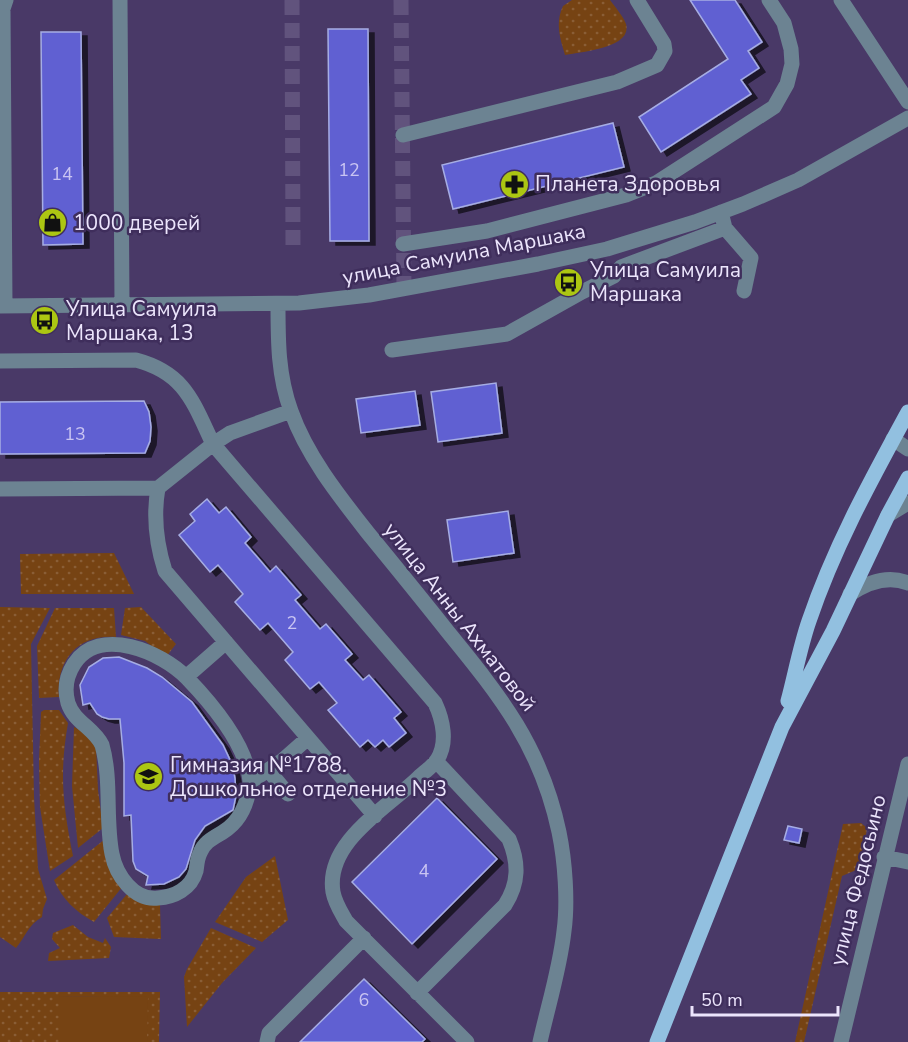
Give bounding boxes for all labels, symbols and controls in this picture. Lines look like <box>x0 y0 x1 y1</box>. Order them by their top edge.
house number: 12 <box>338 158 360 182</box>
house number: 14 <box>51 162 73 186</box>
pharmacy icon: Планета Здоровья <box>498 168 530 200</box>
place label: Планета Здоровья <box>535 170 720 198</box>
shop icon: 1000 дверей <box>36 207 68 239</box>
place label: 1000 дверей <box>73 209 200 237</box>
street label: улица Самуила Маршака <box>340 217 588 291</box>
place label: Улица Самуила Маршака <box>589 256 741 308</box>
bus stop icon: Улица Самуила Маршака <box>553 266 585 298</box>
place label: Улица Самуила Маршака, 13 <box>65 295 217 347</box>
bus stop icon: Улица Самуила Маршака, 13 <box>29 305 61 337</box>
house number: 13 <box>64 422 86 446</box>
street label: улица Анны Ахматовой <box>377 517 543 717</box>
house number: 2 <box>287 611 297 635</box>
place label: Гимназия №1788. Дошкольное отделение №3 <box>170 751 447 803</box>
school or university icon: Гимназия №1788. Дошкольное отделение №3 <box>133 761 165 793</box>
street label: улица Федосьино <box>823 792 893 968</box>
house number: 4 <box>419 859 430 883</box>
scale bar <box>692 979 838 1017</box>
house number: 6 <box>359 988 369 1012</box>
text: 50 m <box>701 988 743 1012</box>

